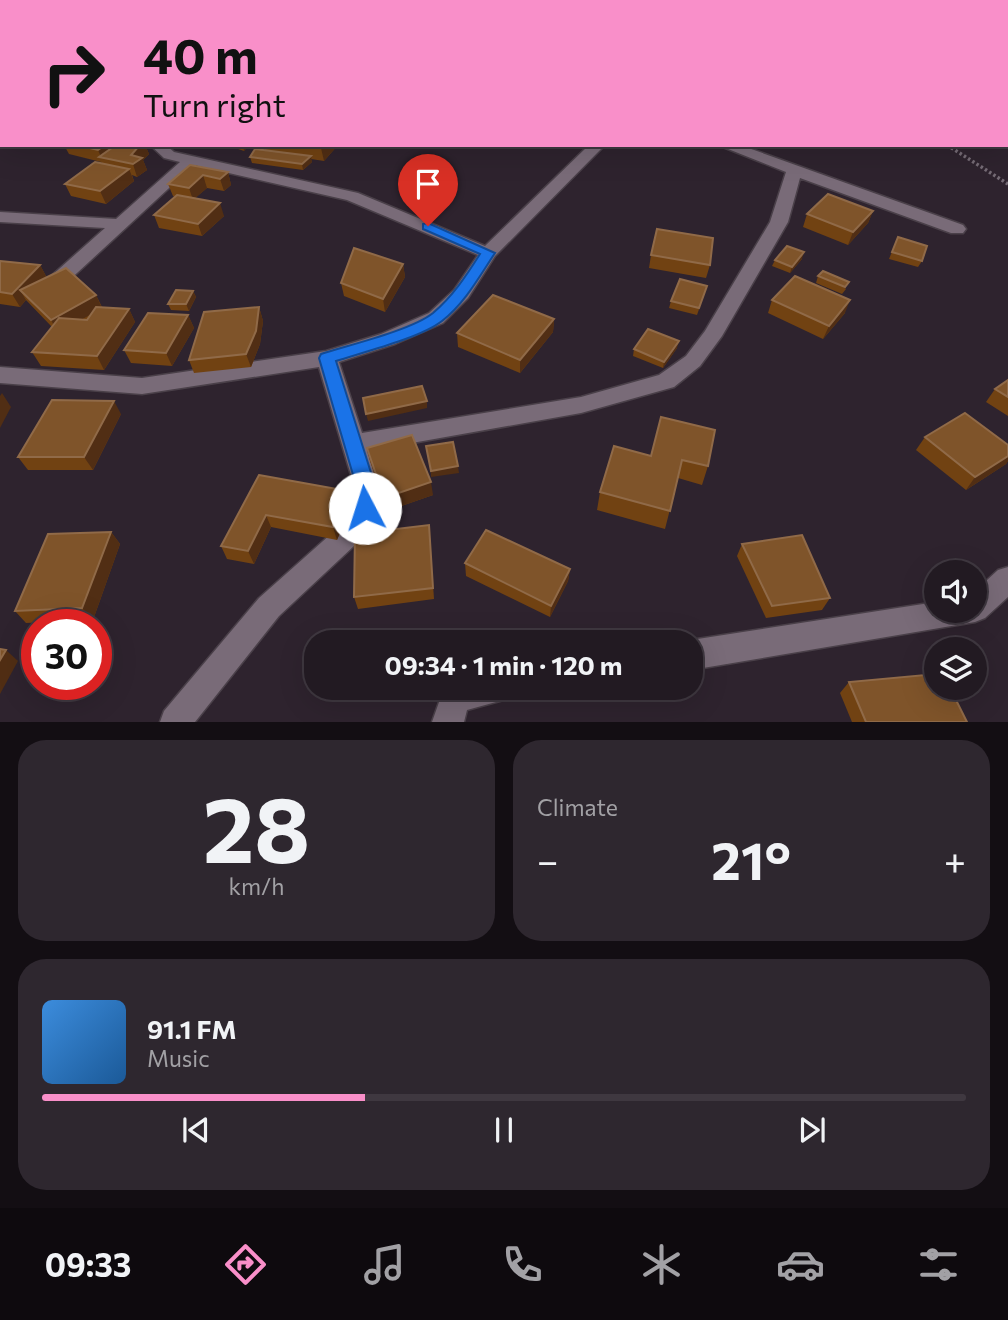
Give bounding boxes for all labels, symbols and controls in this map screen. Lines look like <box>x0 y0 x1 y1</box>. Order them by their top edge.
text: 40 m <box>143 24 258 84</box>
icon: right <box>28 28 119 119</box>
text: Turn right <box>143 84 286 124</box>
pin <box>398 154 458 226</box>
icon: arrive <box>409 165 447 203</box>
position arrow <box>328 471 402 545</box>
map controls <box>924 560 987 700</box>
button: sound <box>924 560 987 623</box>
speed limit sign: 30 <box>21 609 112 700</box>
button: layers <box>924 637 987 700</box>
text: 09:34 · 1 min · 120 m <box>385 649 622 680</box>
text: 28 <box>203 770 310 882</box>
text: Climate <box>537 793 618 821</box>
text: 21° <box>711 827 791 891</box>
text: − <box>537 836 559 883</box>
text: + <box>944 836 966 883</box>
text: km/h <box>229 872 284 900</box>
text: 91.1 FM <box>147 1013 237 1044</box>
text: Music <box>147 1044 210 1072</box>
icon: previous <box>177 1111 215 1149</box>
icon: pause <box>485 1111 523 1149</box>
icon: next <box>793 1111 831 1149</box>
icon: directions <box>221 1240 270 1289</box>
icon: music <box>360 1240 409 1289</box>
icon: phone <box>498 1240 547 1289</box>
icon: climate <box>637 1240 686 1289</box>
icon: car <box>776 1240 825 1289</box>
icon: filters <box>914 1240 963 1289</box>
text: 09:33 <box>45 1244 131 1284</box>

